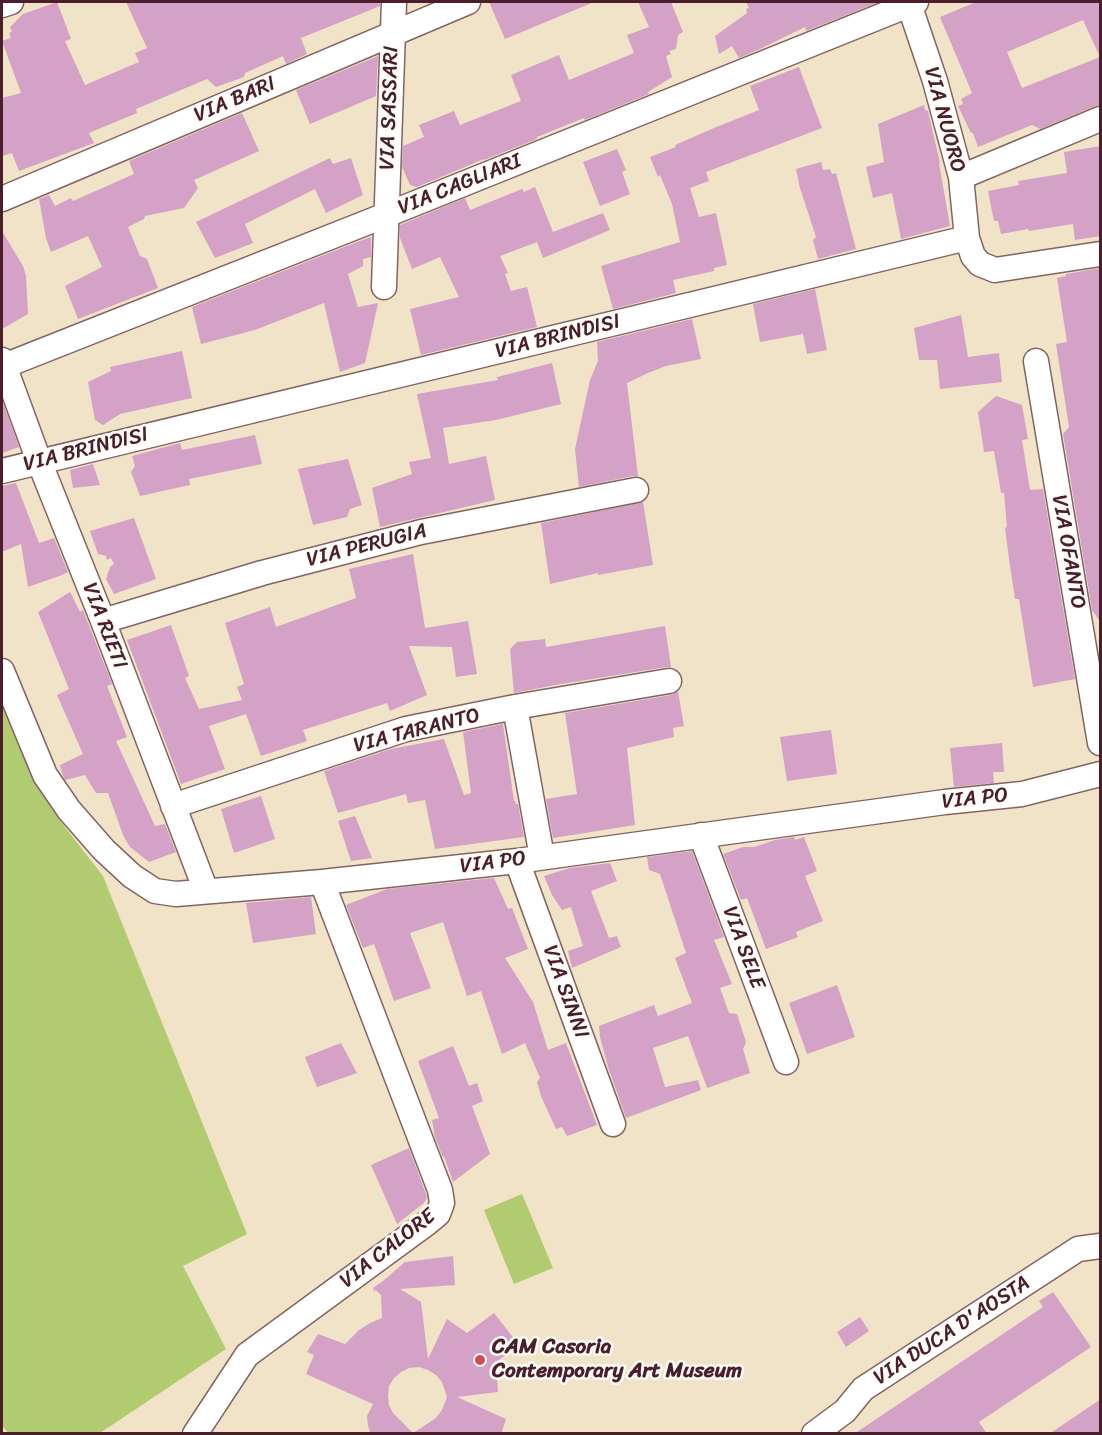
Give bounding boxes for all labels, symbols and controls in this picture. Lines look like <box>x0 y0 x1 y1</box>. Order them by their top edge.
street label: VIA SASSARI <box>375 46 405 170</box>
street label: VIA NUORO <box>918 64 970 176</box>
street label: VIA BARI <box>190 72 280 128</box>
street label: VIA CAGLIARI <box>395 149 525 221</box>
street label: VIA BRINDISI <box>493 309 623 365</box>
street label: VIA BRINDISI <box>21 422 151 478</box>
street label: VIA OFANTO <box>1046 493 1090 611</box>
street label: VIA PERUGIA <box>304 519 430 573</box>
street label: VIA RIETI <box>76 579 132 673</box>
street label: VIA TARANTO <box>351 703 483 759</box>
street label: VIA PO <box>941 783 1009 815</box>
street label: VIA PO <box>459 846 527 880</box>
street label: VIA SELE <box>716 903 770 993</box>
street label: VIA SINNI <box>537 942 593 1042</box>
street label: VIA CALORE <box>335 1204 441 1294</box>
street label: VIA DUCA D'AOSTA <box>869 1271 1035 1391</box>
place label: CAM Casoria Contemporary Art Museum <box>492 1335 742 1385</box>
marker: CAM Casoria Contemporary Art Museum <box>473 1353 487 1367</box>

